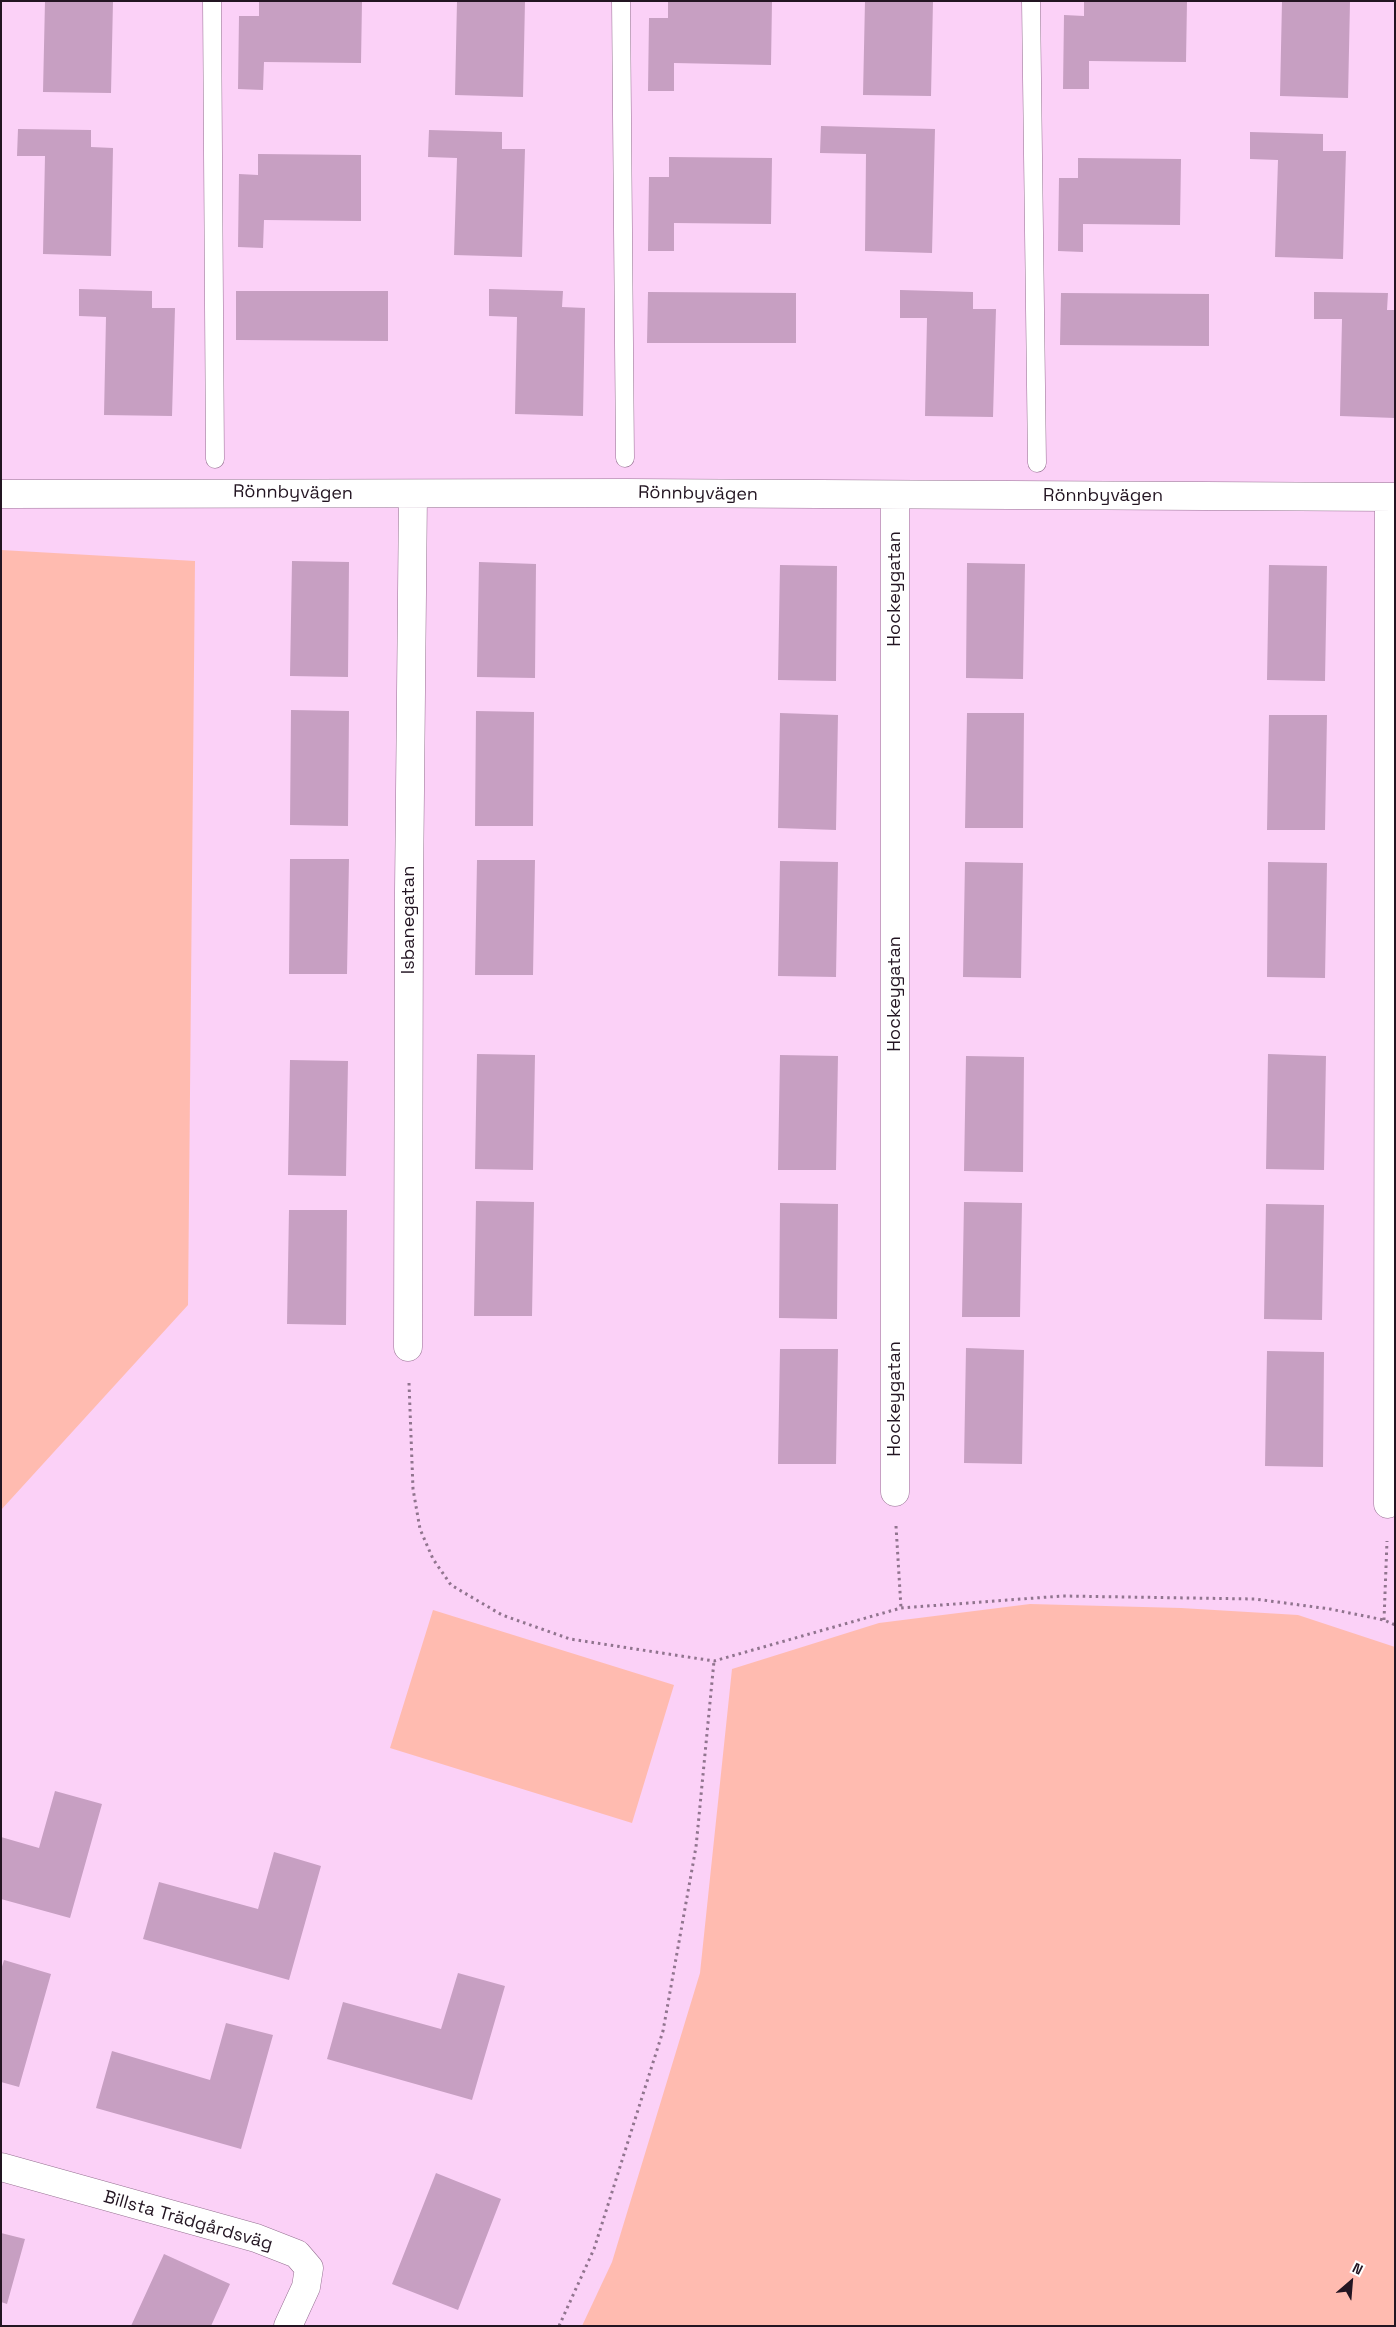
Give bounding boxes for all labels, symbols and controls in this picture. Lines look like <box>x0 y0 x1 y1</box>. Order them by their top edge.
street label: Rönnbyvägen <box>233 481 353 505</box>
street label: Rönnbyvägen <box>638 482 758 506</box>
street label: Rönnbyvägen <box>1043 485 1163 507</box>
street label: Hockeygatan <box>884 531 906 647</box>
street label: Isbanegatan <box>398 866 420 974</box>
street label: Hockeygatan <box>884 936 906 1052</box>
street label: Hockeygatan <box>884 1341 906 1457</box>
street label: Billsta Trädgårdsväg <box>101 2186 275 2256</box>
north arrow <box>1326 2257 1376 2307</box>
text: N <box>1350 2258 1366 2279</box>

